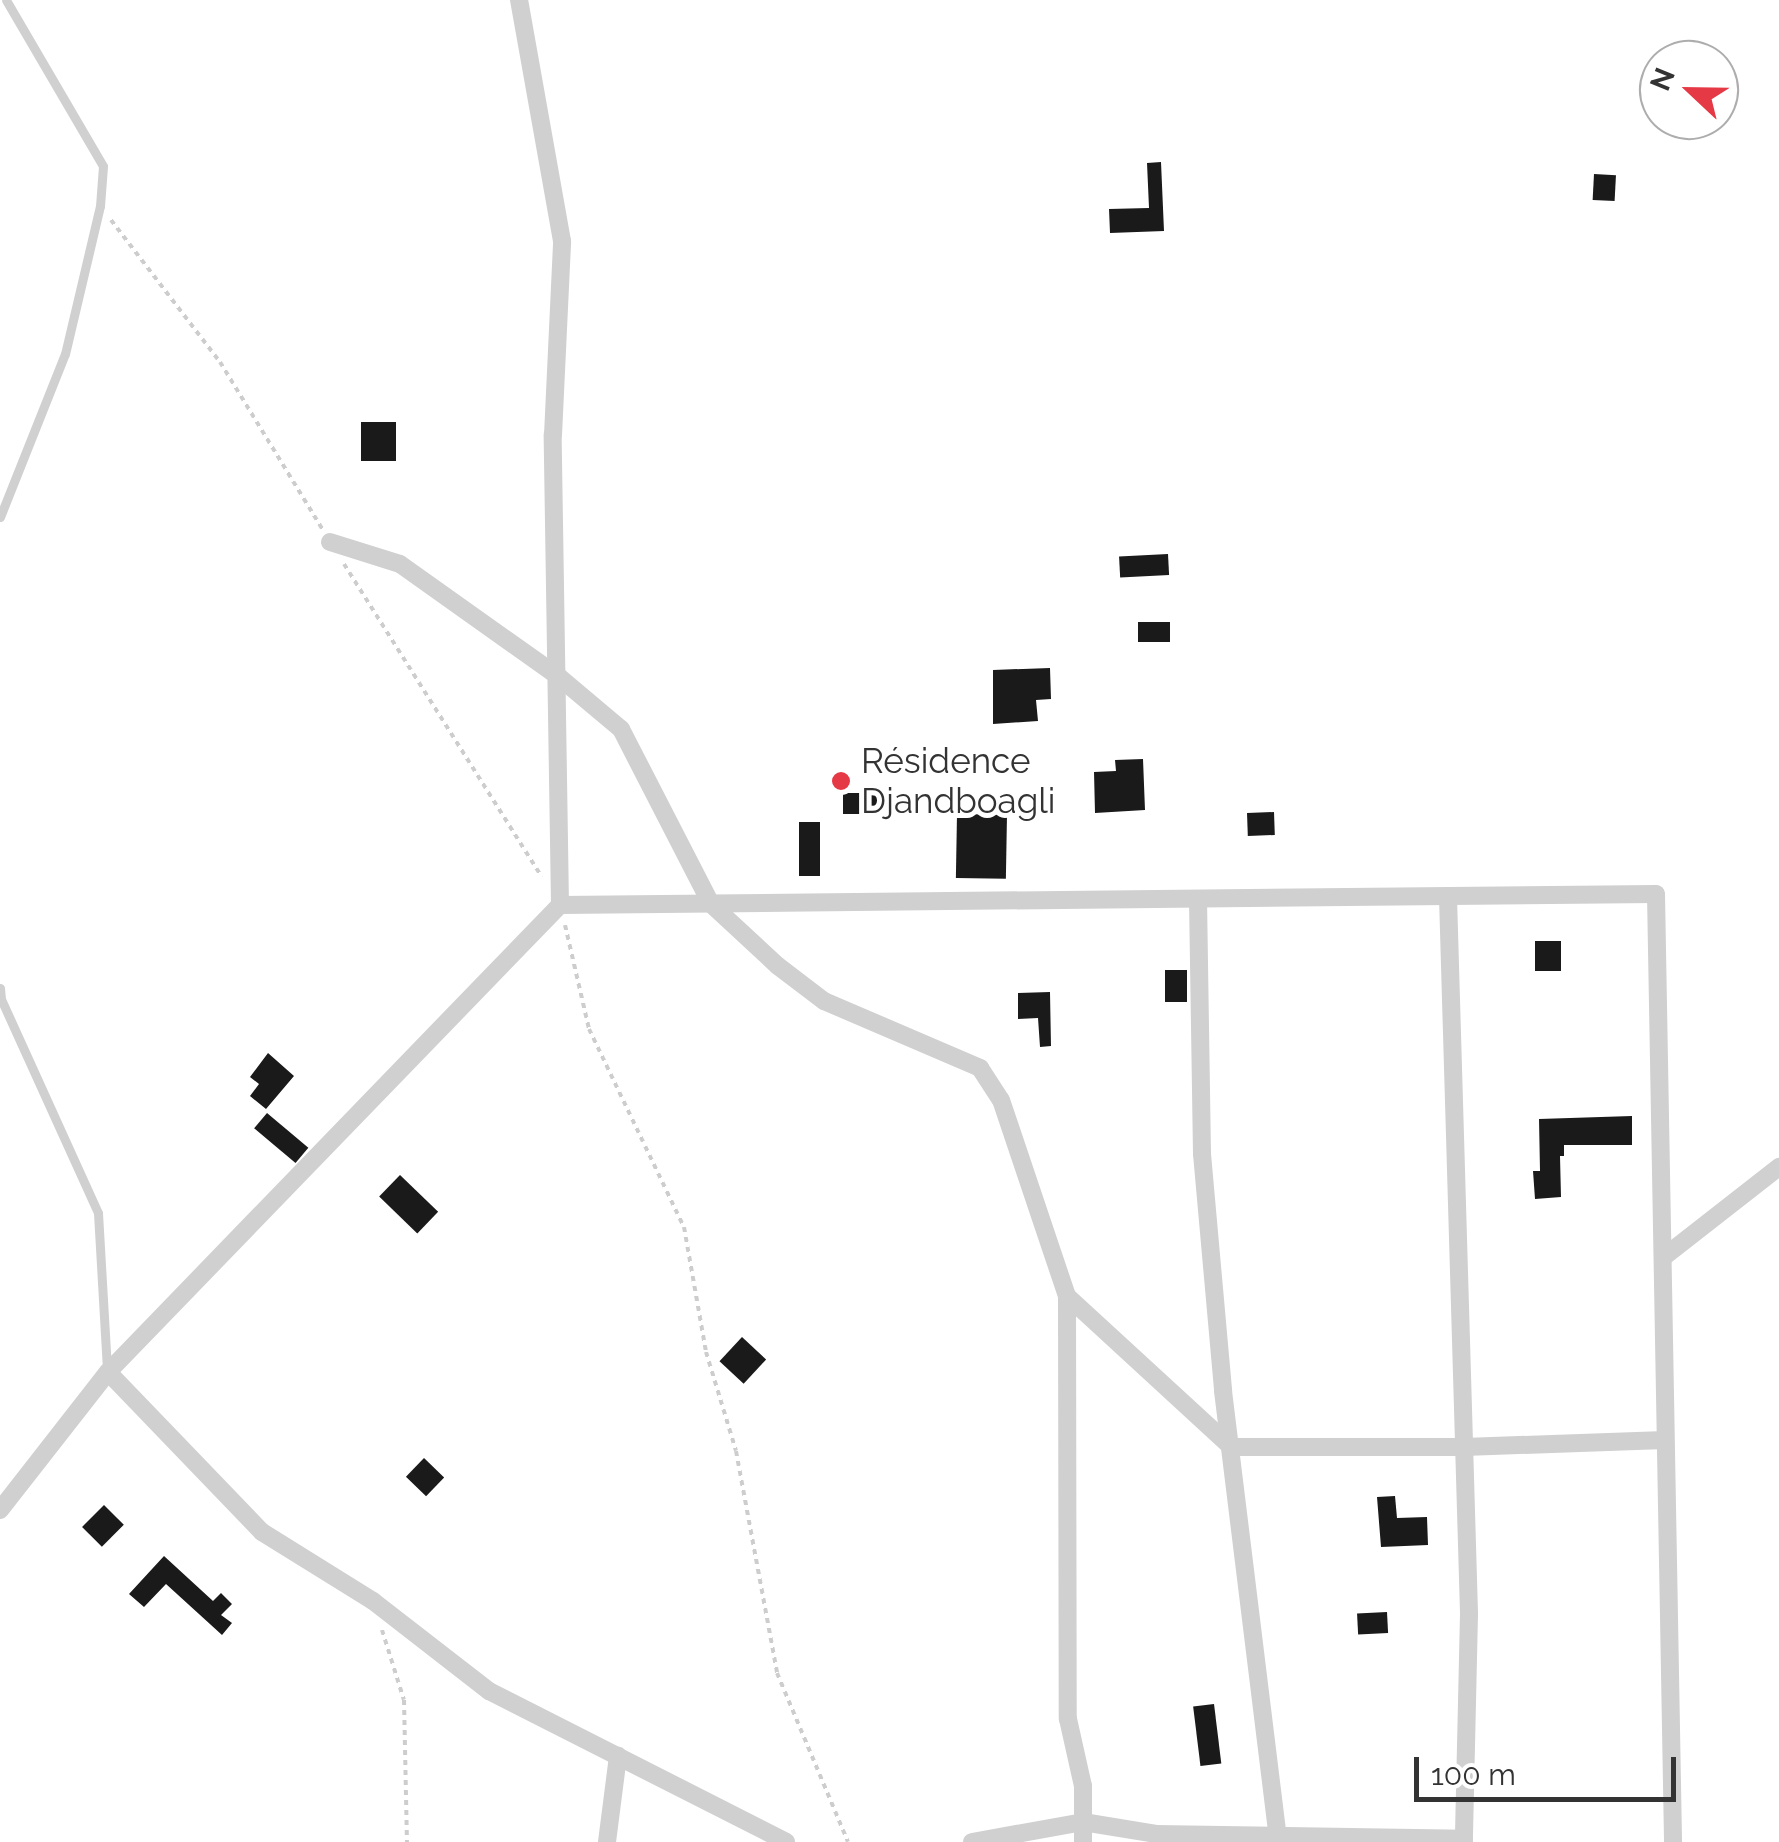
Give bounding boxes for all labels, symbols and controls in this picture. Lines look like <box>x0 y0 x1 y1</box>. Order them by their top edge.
north arrow <box>1639 40 1739 140</box>
text: N <box>1643 63 1682 95</box>
place label: Résidence Djandboagli <box>861 740 1055 822</box>
marker: Résidence Djandboagli <box>830 770 852 792</box>
scale bar <box>1419 1737 1682 1799</box>
text: 100 m <box>1431 1757 1516 1792</box>

